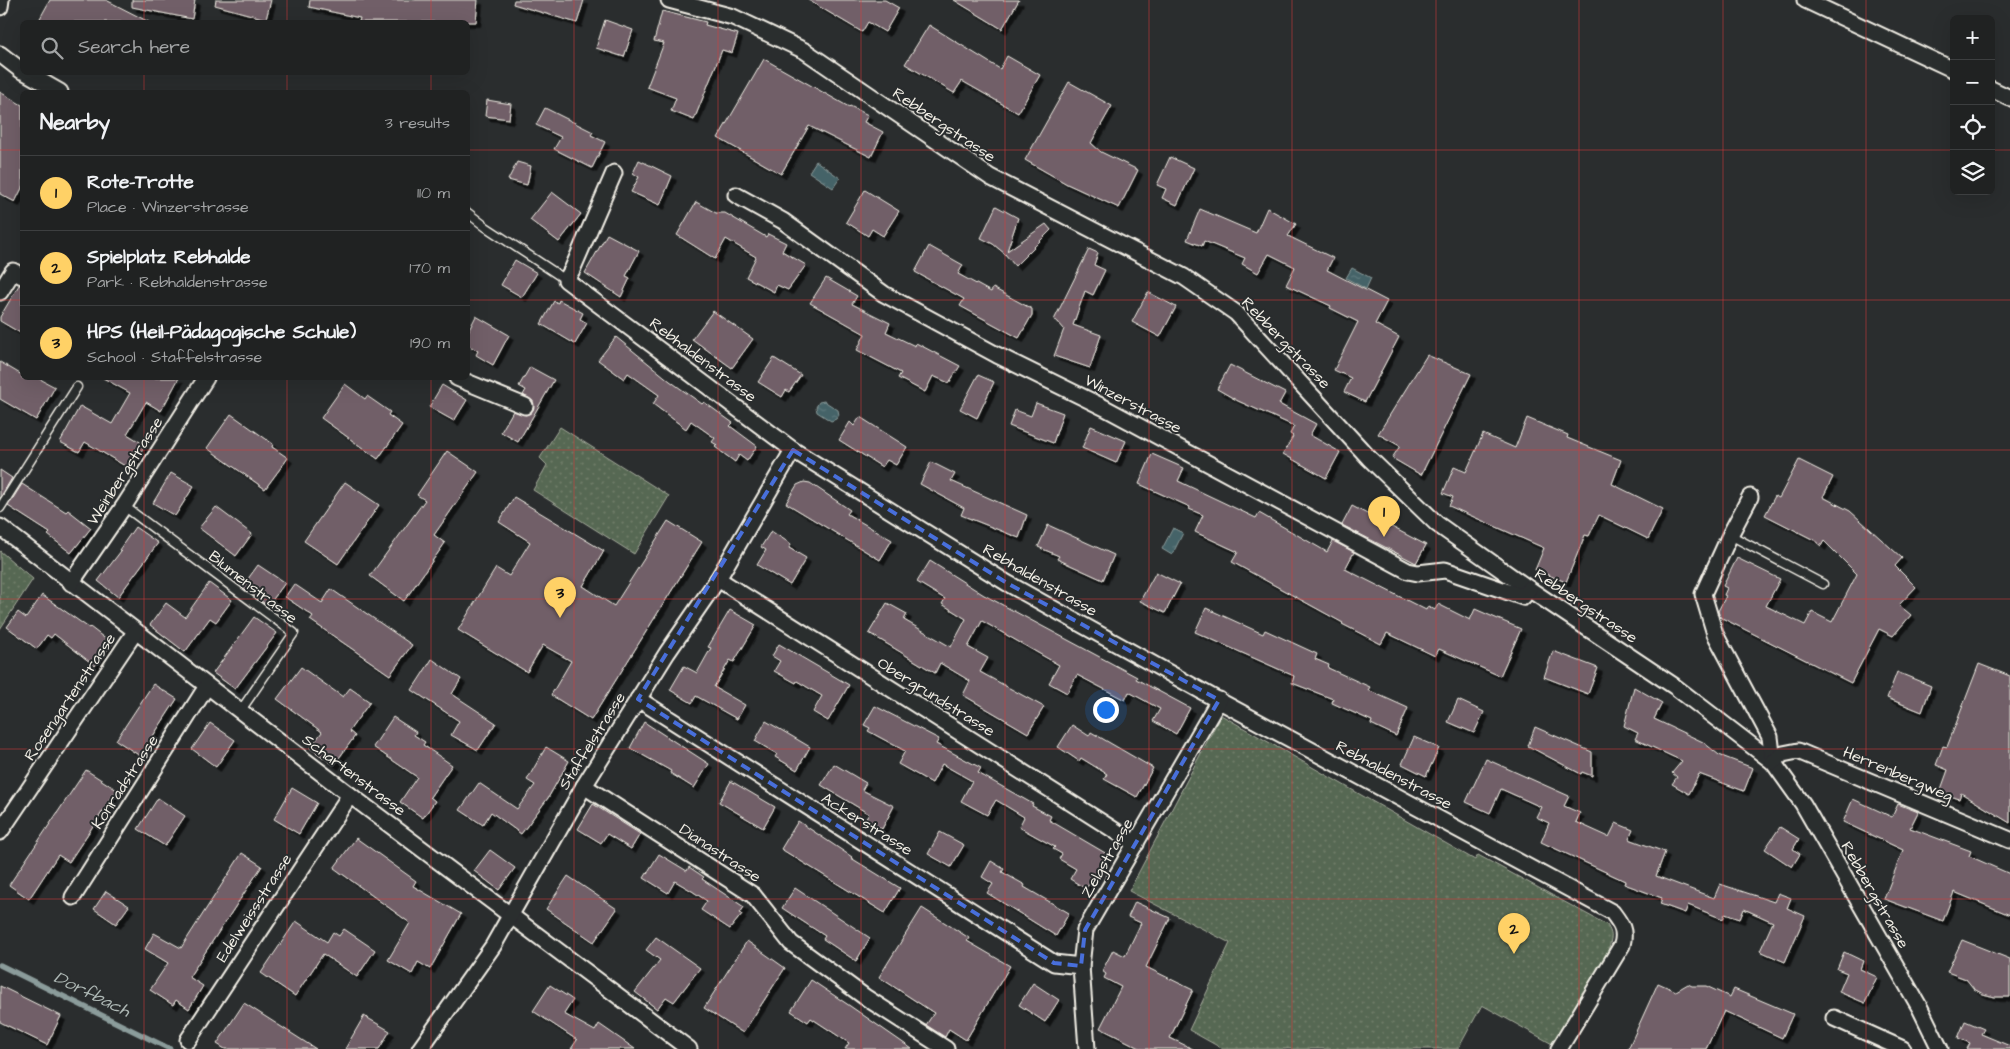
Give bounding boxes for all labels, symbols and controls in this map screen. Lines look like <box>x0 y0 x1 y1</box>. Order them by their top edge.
map controls <box>1950 15 1995 195</box>
button: + <box>1950 15 1995 60</box>
search box <box>20 20 470 75</box>
icon: search <box>38 34 66 62</box>
text: Search here <box>78 34 190 61</box>
button: − <box>1950 60 1995 105</box>
street label: Rebbergstrasse <box>888 82 1000 169</box>
button: locate <box>1950 105 1995 150</box>
text: Nearby <box>40 108 110 137</box>
text: 3 results <box>385 112 450 134</box>
button: layers <box>1950 150 1995 195</box>
text: Rote-Trotte <box>87 169 194 196</box>
text: 1 <box>55 182 57 204</box>
text: 110 m <box>417 182 450 204</box>
text: Place · Winzerstrasse <box>87 196 249 218</box>
text: Spielplatz Rebhalde <box>87 244 250 271</box>
text: 2 <box>51 257 61 279</box>
text: 170 m <box>409 257 450 279</box>
text: Park · Rebhaldenstrasse <box>87 271 268 293</box>
street label: Rebbergstrasse <box>1236 292 1336 395</box>
street label: Rebhaldenstrasse <box>645 312 761 408</box>
text: HPS (Heil-Pädagogische Schule) <box>87 319 356 346</box>
text: 3 <box>52 332 60 354</box>
text: 190 m <box>410 332 450 354</box>
text: School · Staffelstrasse <box>87 346 262 368</box>
street label: Winzerstrasse <box>1081 369 1186 439</box>
street label: Weinbergstrasse <box>82 412 169 530</box>
pin: 1 <box>1368 496 1400 537</box>
street label: Rebhaldenstrasse <box>979 538 1102 622</box>
street label: Blumenstrasse <box>204 545 302 629</box>
street label: Rebbergstrasse <box>1530 563 1642 650</box>
pin: 3 <box>544 577 576 618</box>
street label: Rosengartenstrasse <box>19 629 122 766</box>
street label: Obergrundstrasse <box>872 652 999 743</box>
street label: Staffelstrasse <box>553 688 631 794</box>
your location <box>1093 697 1119 723</box>
street label: Schartenstrasse <box>298 729 411 821</box>
street label: Konradstrasse <box>86 730 164 833</box>
street label: Rebhaldenstrasse <box>1332 735 1456 815</box>
street label: Herrenbergweg <box>1839 741 1956 808</box>
street label: Ackerstrasse <box>817 787 917 861</box>
street label: Zelgstrasse <box>1075 814 1140 902</box>
street label: Dianastrasse <box>675 818 765 888</box>
street label: Rebbergstrasse <box>1835 838 1915 953</box>
street label: Edelweissstrasse <box>211 849 297 966</box>
pin: 2 <box>1498 913 1530 954</box>
water label: Dorfbach <box>50 965 135 1024</box>

